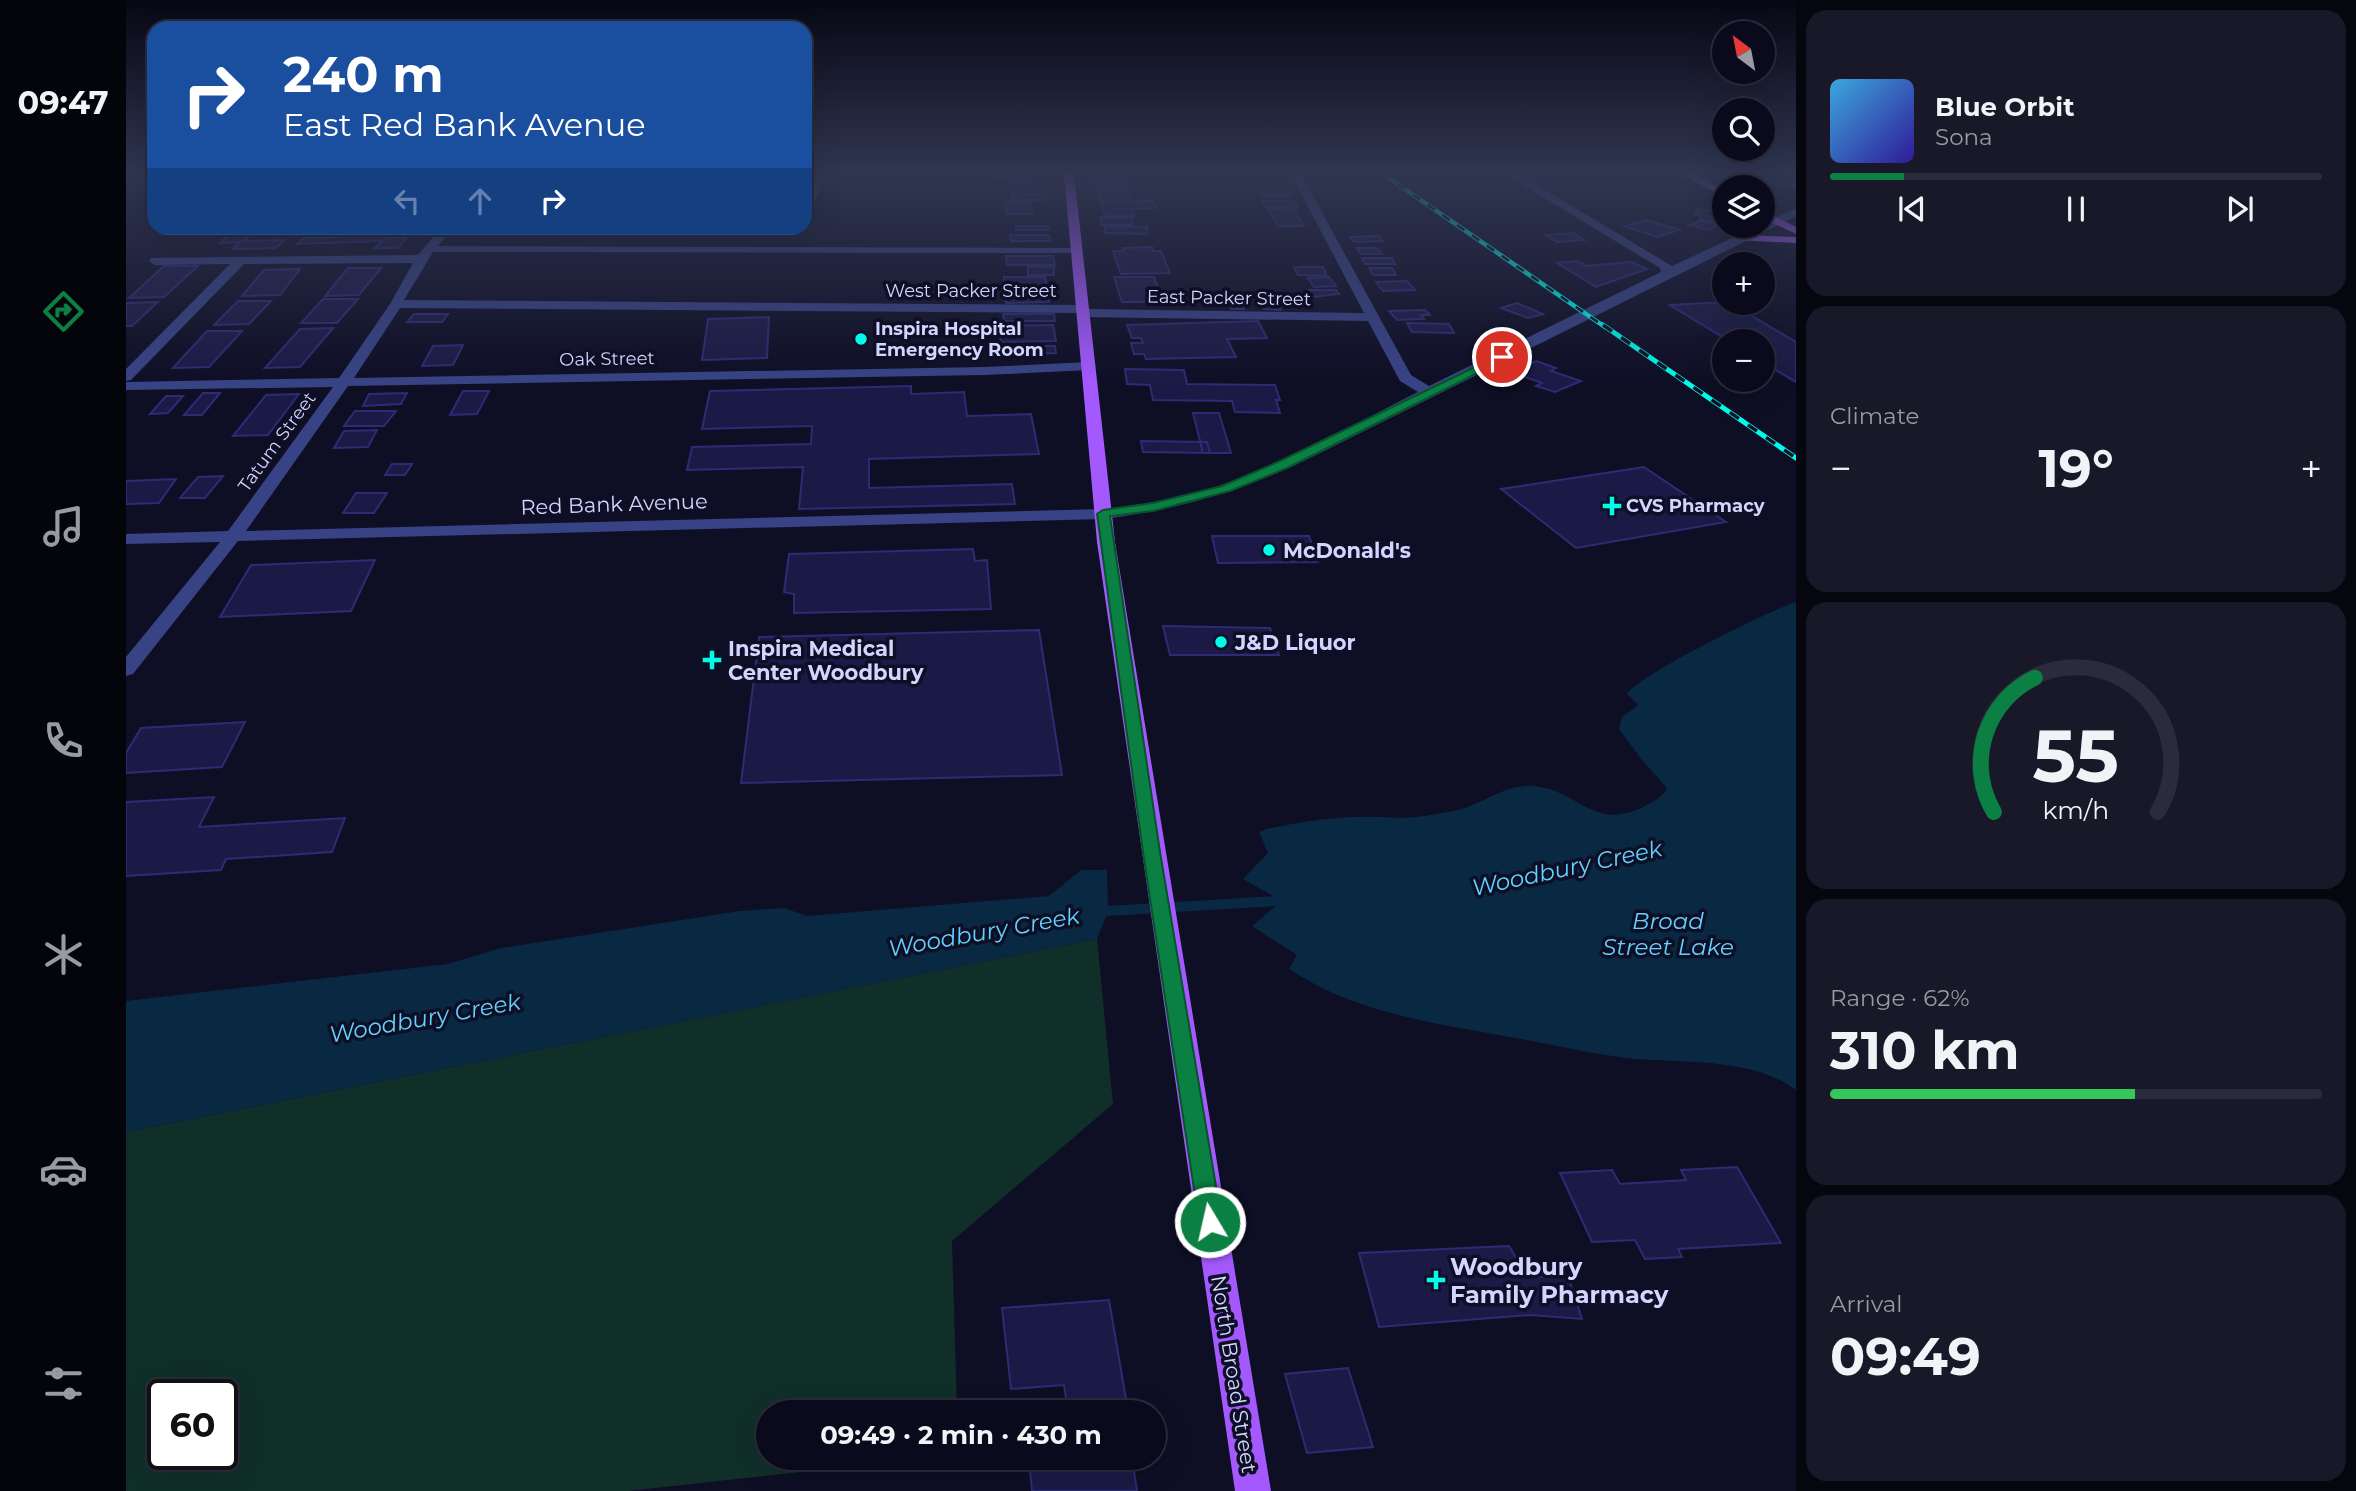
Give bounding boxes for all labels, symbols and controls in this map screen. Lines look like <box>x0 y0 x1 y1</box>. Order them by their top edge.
north arrow <box>1712 21 1774 84</box>
map controls <box>1712 21 1775 392</box>
text: 240 m <box>283 45 444 104</box>
icon: right <box>168 49 259 140</box>
text: 09:47 <box>17 83 109 122</box>
text: Blue Orbit <box>1935 91 2074 123</box>
button: search <box>1712 98 1775 161</box>
text: East Red Bank Avenue <box>283 105 646 144</box>
text: Sona <box>1935 123 1993 151</box>
button: layers <box>1712 175 1775 238</box>
icon: left <box>388 182 426 220</box>
icon: ahead <box>461 182 499 220</box>
icon: right <box>534 182 572 220</box>
icon: previous <box>1893 190 1931 228</box>
icon: pause <box>2057 190 2095 228</box>
icon: next <box>2221 190 2259 228</box>
button: + <box>1712 252 1775 315</box>
street label: West Packer Street <box>885 280 1057 302</box>
street label: East Packer Street <box>1147 286 1311 310</box>
icon: directions <box>39 287 88 336</box>
place label: Inspira Hospital Emergency Room <box>875 318 1044 361</box>
pin <box>1472 327 1532 387</box>
button: − <box>1712 329 1775 392</box>
marker: Inspira Hospital Emergency Room <box>853 331 869 347</box>
icon: arrive <box>1483 338 1521 376</box>
street label: Oak Street <box>559 347 655 371</box>
street label: Tatum Street <box>233 388 321 496</box>
text: Climate <box>1830 402 1919 430</box>
text: 19° <box>2038 437 2114 500</box>
text: − <box>1830 445 1852 492</box>
text: + <box>2300 445 2322 492</box>
street label: Red Bank Avenue <box>520 488 708 520</box>
place label: CVS Pharmacy <box>1626 495 1765 517</box>
marker: CVS Pharmacy <box>1604 498 1620 514</box>
icon: music <box>39 502 88 551</box>
place label: McDonald's <box>1283 538 1411 563</box>
marker: McDonald's <box>1261 542 1277 558</box>
place label: J&D Liquor <box>1234 630 1356 655</box>
marker: J&D Liquor <box>1213 634 1229 650</box>
place label: Inspira Medical Center Woodbury <box>728 636 924 685</box>
marker: Inspira Medical Center Woodbury <box>702 650 722 670</box>
text: 55 <box>2033 712 2119 800</box>
icon: phone <box>39 716 88 765</box>
text: km/h <box>2043 794 2109 824</box>
water label: Woodbury Creek <box>1469 834 1666 902</box>
water label: Woodbury Creek <box>886 901 1083 963</box>
water label: Broad Street Lake <box>1602 907 1734 961</box>
icon: climate <box>39 930 88 979</box>
text: Range · 62% <box>1830 984 1970 1012</box>
water label: Woodbury Creek <box>327 987 524 1049</box>
text: 310 km <box>1830 1019 2020 1082</box>
icon: car <box>39 1145 88 1194</box>
position arrow <box>1173 1185 1247 1259</box>
place label: Woodbury Family Pharmacy <box>1450 1252 1669 1309</box>
marker: Woodbury Family Pharmacy <box>1428 1272 1444 1288</box>
street label: North Broad Street <box>1206 1273 1262 1475</box>
text: Arrival <box>1830 1290 1903 1318</box>
text: 09:49 <box>1830 1325 1981 1388</box>
icon: filters <box>39 1359 88 1408</box>
speed limit sign: 60 <box>147 1379 238 1470</box>
text: 09:49 · 2 min · 430 m <box>820 1419 1102 1451</box>

